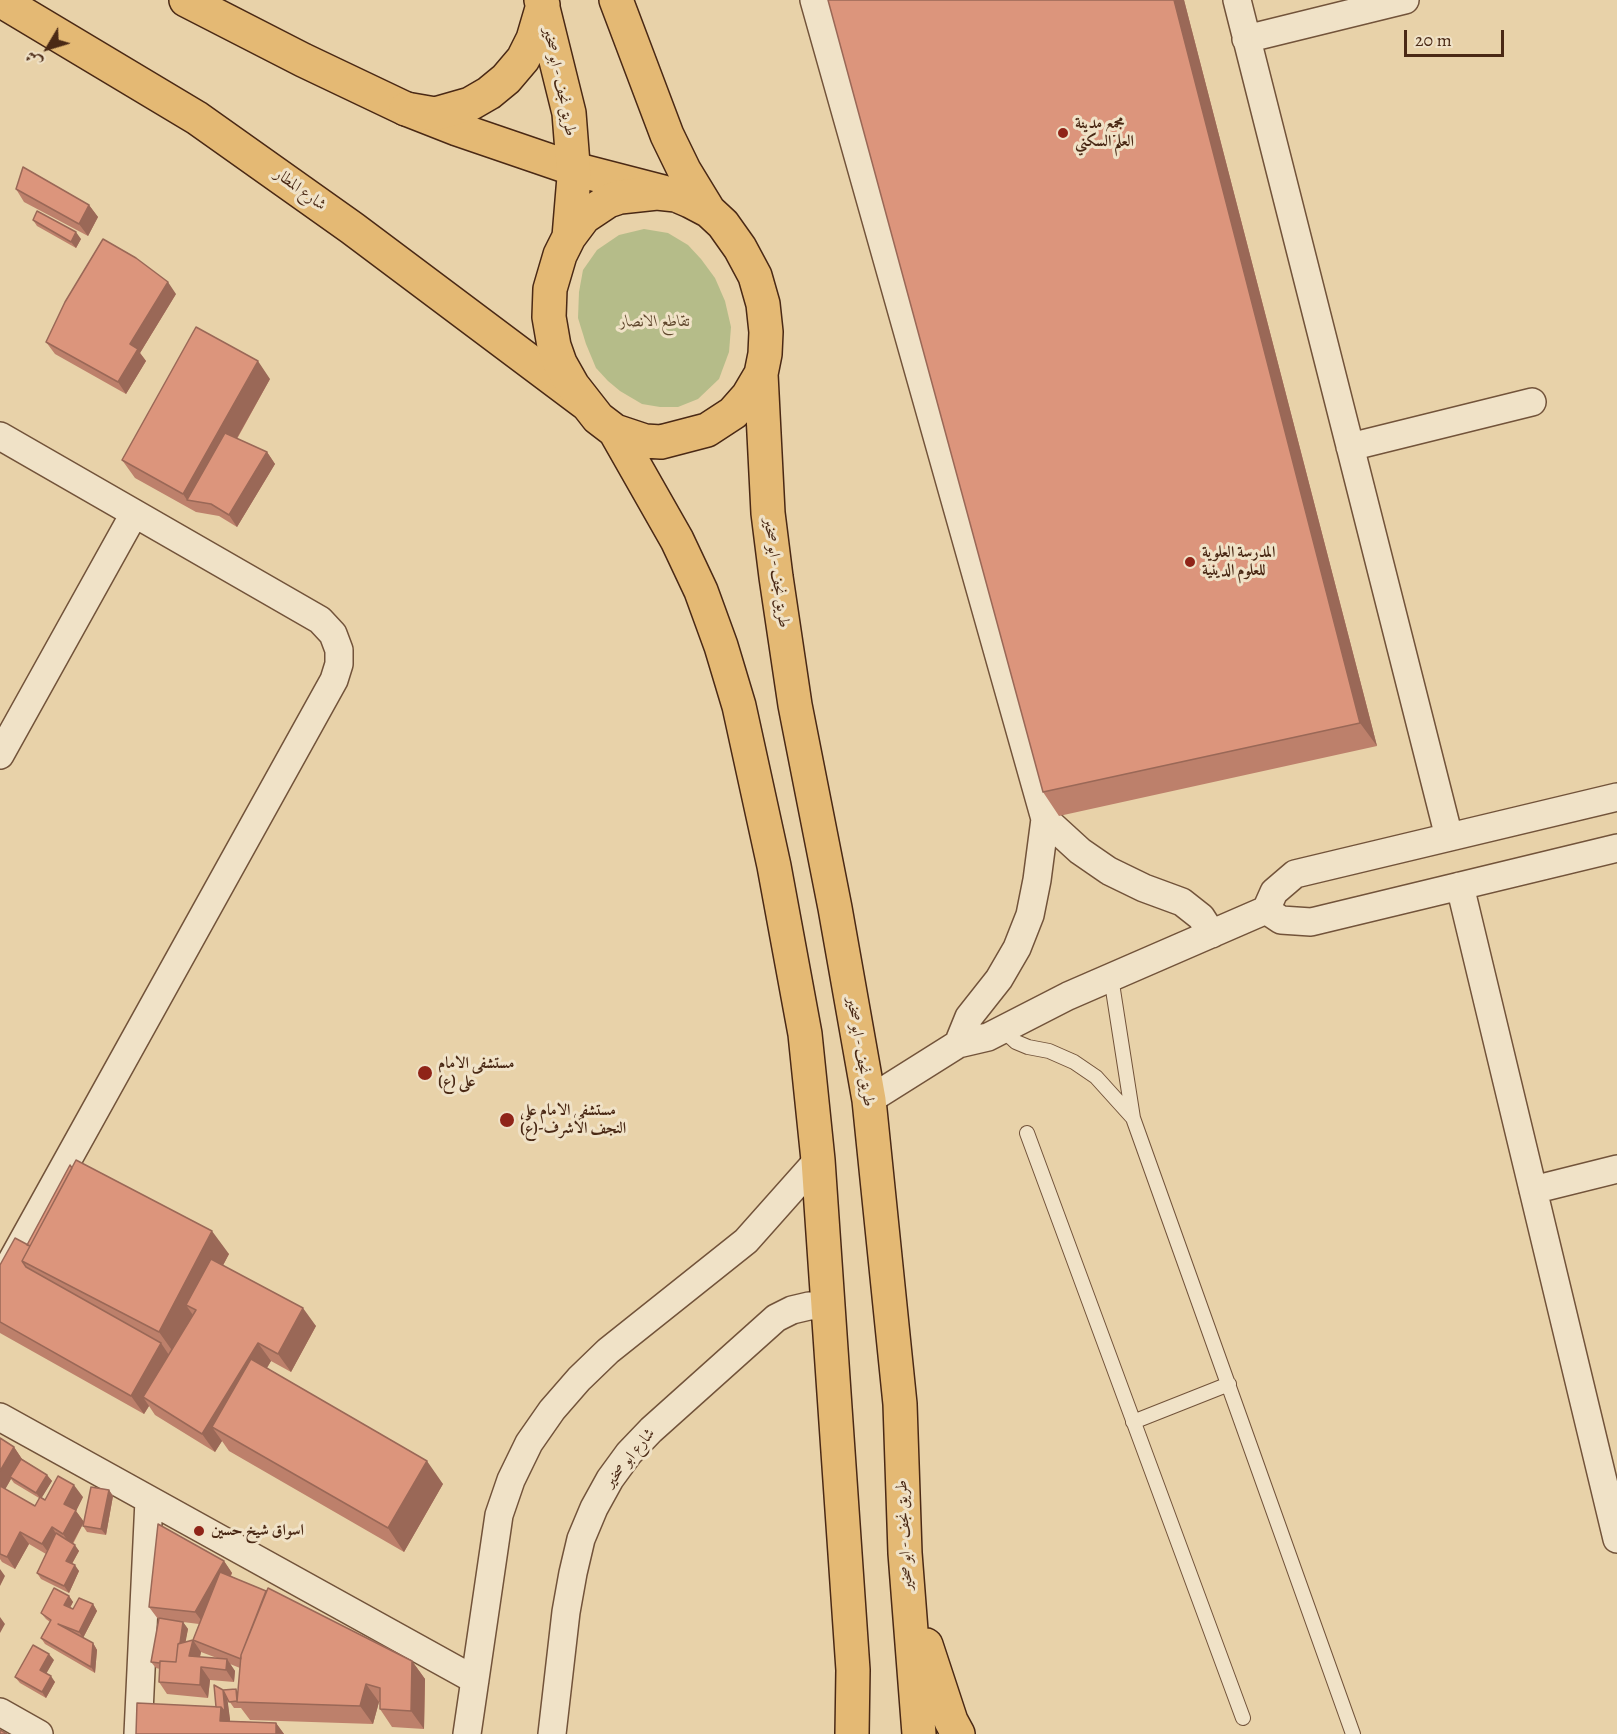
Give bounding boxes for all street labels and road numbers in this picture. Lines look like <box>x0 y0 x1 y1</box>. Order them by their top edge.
street label: طريق نجف - ابو صخير <box>538 26 580 138</box>
street label: شارع المطار <box>271 165 329 215</box>
street label: طريق نجف - ابو صخير <box>759 517 793 629</box>
street label: طريق نجف - ابو صخير <box>842 996 878 1108</box>
street label: شارع ابو صخير <box>600 1425 660 1491</box>
street label: طريق نجف - ابو صخير <box>893 1479 917 1591</box>

